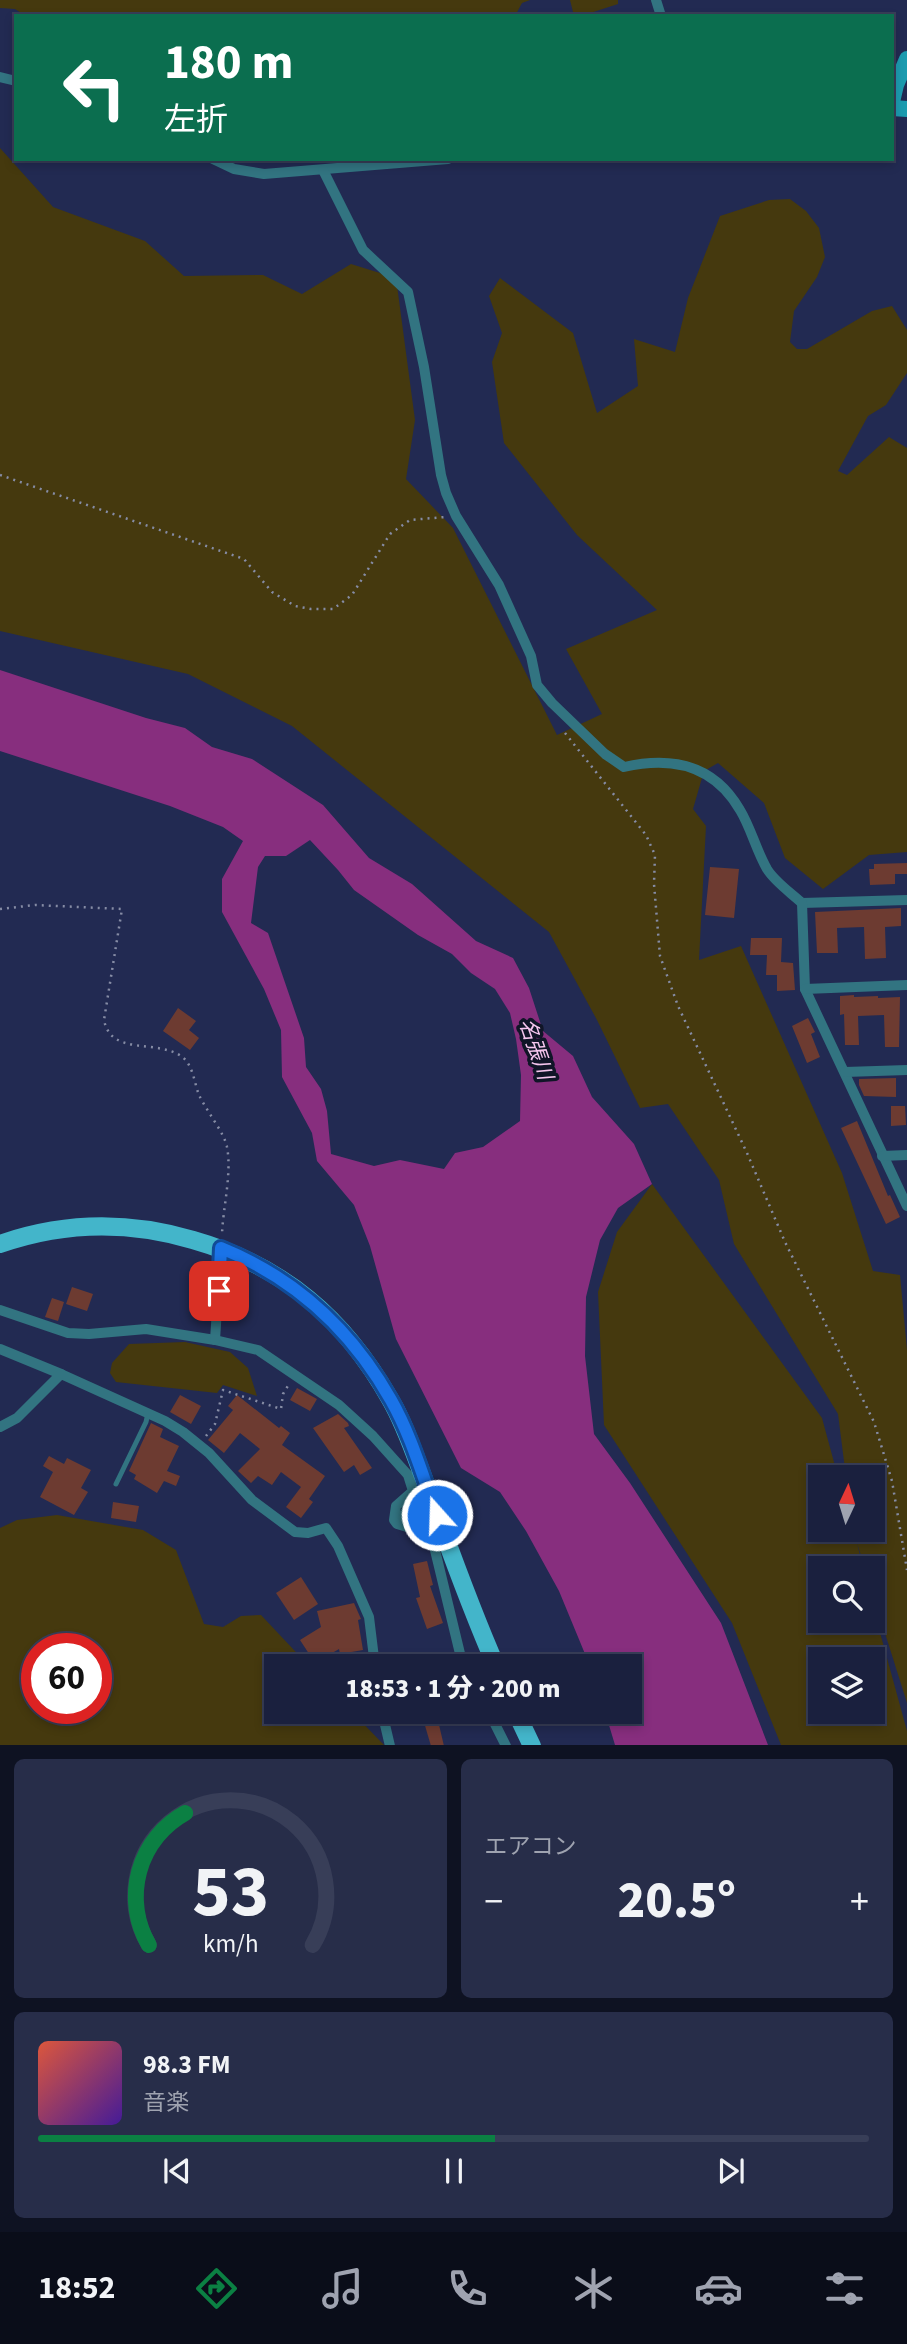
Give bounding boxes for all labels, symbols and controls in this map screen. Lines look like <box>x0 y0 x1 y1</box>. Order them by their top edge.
text: 180 m <box>164 28 293 98</box>
icon: left <box>49 42 140 133</box>
text: 左折 <box>164 97 228 143</box>
water label: 名張川 <box>512 1014 561 1086</box>
pin <box>189 1261 249 1321</box>
icon: arrive <box>200 1272 238 1310</box>
north arrow <box>808 1465 886 1542</box>
map controls <box>808 1465 885 1724</box>
position arrow <box>400 1478 474 1552</box>
button: search <box>808 1556 885 1633</box>
speed limit sign: 60 <box>21 1633 112 1724</box>
button: layers <box>808 1647 885 1724</box>
text: 18:53 · 1 分 · 200 m <box>346 1670 560 1707</box>
text: エアコン <box>485 1830 577 1863</box>
text: 53 <box>192 1840 269 1944</box>
text: 20.5° <box>617 1864 736 1938</box>
text: − <box>485 1875 503 1929</box>
text: + <box>850 1875 869 1929</box>
text: km/h <box>203 1925 258 1961</box>
text: 98.3 FM <box>143 2046 231 2083</box>
text: 音楽 <box>143 2086 189 2119</box>
icon: previous <box>158 2152 196 2190</box>
icon: pause <box>435 2152 473 2190</box>
icon: next <box>712 2152 750 2190</box>
icon: directions <box>192 2264 241 2313</box>
icon: music <box>318 2264 367 2313</box>
icon: phone <box>443 2264 492 2313</box>
icon: climate <box>569 2264 618 2313</box>
icon: car <box>694 2264 743 2313</box>
icon: filters <box>820 2264 869 2313</box>
text: 18:52 <box>38 2265 115 2311</box>

